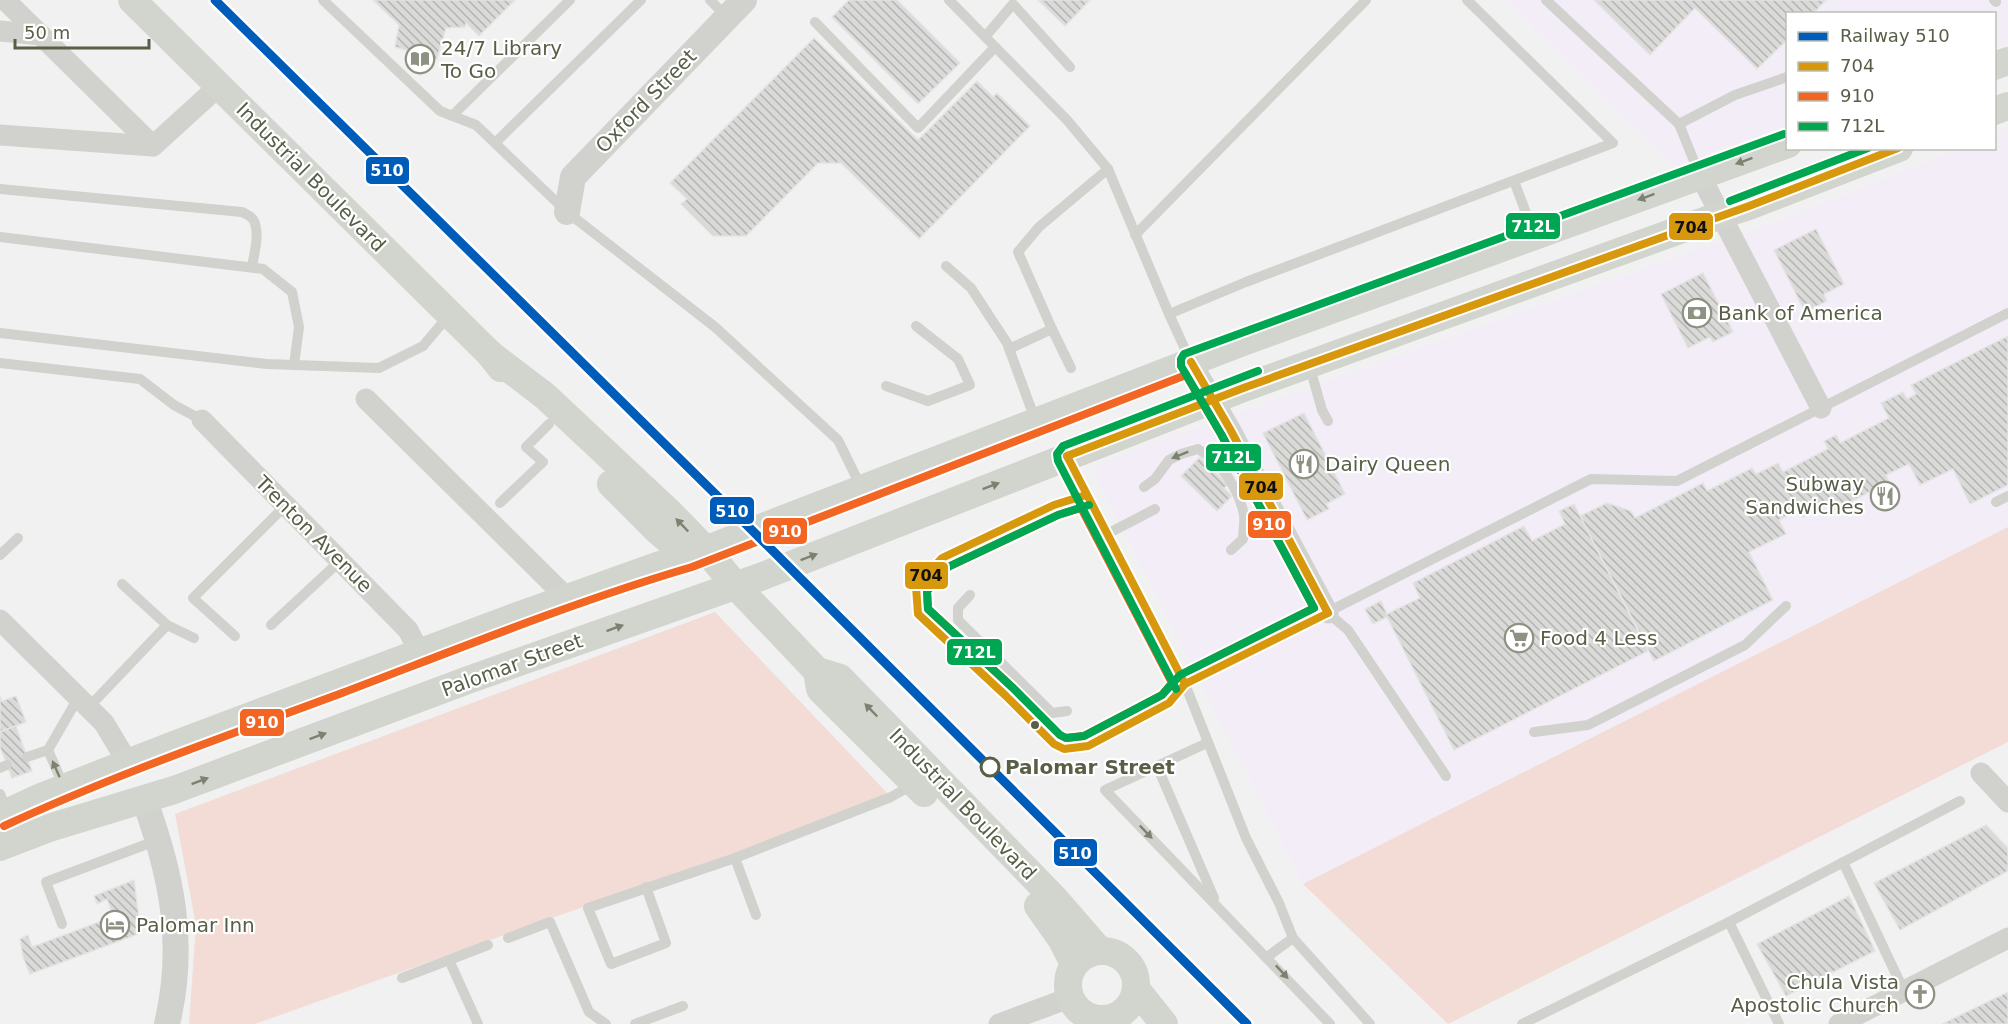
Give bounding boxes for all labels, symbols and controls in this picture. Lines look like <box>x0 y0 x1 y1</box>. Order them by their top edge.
scale bar <box>15 12 148 50</box>
legend <box>1786 12 1996 150</box>
text: 50 m <box>24 22 70 43</box>
text: Railway 510 <box>1840 25 1950 46</box>
place label: 24/7 Library To Go <box>440 36 562 83</box>
library icon: 24/7 Library To Go <box>404 43 436 75</box>
street label: Oxford Street <box>591 44 701 158</box>
text: 704 <box>1840 55 1874 76</box>
text: 910 <box>1840 85 1874 106</box>
street label: Industrial Boulevard <box>231 97 391 257</box>
text: 712L <box>1840 115 1884 136</box>
line badge: 510 <box>365 156 410 185</box>
one-way arrow <box>1735 156 1753 166</box>
text: 510 <box>370 161 404 180</box>
one-way arrow <box>1637 192 1655 202</box>
line badge: 712L <box>1505 212 1561 240</box>
line badge: 704 <box>1668 212 1714 241</box>
text: 712L <box>1511 217 1555 236</box>
text: 704 <box>1674 218 1708 237</box>
bank icon: Bank of America <box>1681 297 1713 329</box>
place label: Bank of America <box>1718 301 1883 325</box>
line badge: 712L <box>1205 443 1262 472</box>
text: 712L <box>1211 448 1255 467</box>
restaurant icon: Dairy Queen <box>1288 448 1320 480</box>
one-way arrow <box>1170 450 1188 460</box>
place label: Dairy Queen <box>1325 452 1450 476</box>
street label: Trenton Avenue <box>250 470 377 597</box>
line badge: 704 <box>1238 472 1284 501</box>
place label: Subway Sandwiches <box>1745 472 1864 519</box>
text: 704 <box>1244 478 1278 497</box>
restaurant icon: Subway Sandwiches <box>1869 480 1901 512</box>
one-way arrow <box>982 481 1000 491</box>
line badge: 510 <box>709 496 755 525</box>
text: 510 <box>715 502 749 521</box>
line badge: 910 <box>1247 510 1292 539</box>
text: 910 <box>1252 515 1286 534</box>
line badge: 910 <box>762 517 808 545</box>
one-way arrow <box>675 519 689 533</box>
text: 910 <box>768 522 802 541</box>
one-way arrow <box>800 551 818 561</box>
line badge: 704 <box>904 561 949 590</box>
text: 704 <box>909 566 943 585</box>
one-way arrow <box>606 622 624 632</box>
supermarket icon: Food 4 Less <box>1503 622 1535 654</box>
place label: Food 4 Less <box>1540 626 1657 650</box>
street label: Palomar Street <box>438 628 586 702</box>
line badge: 712L <box>946 638 1003 666</box>
text: 712L <box>952 643 996 662</box>
one-way arrow <box>865 703 878 718</box>
line badge: 910 <box>239 708 285 737</box>
text: 910 <box>245 713 279 732</box>
unlabelled marker <box>1029 719 1041 731</box>
street label: Industrial Boulevard <box>884 723 1042 885</box>
one-way arrow <box>310 731 328 741</box>
place label: Palomar Street <box>1005 755 1175 779</box>
marker: Palomar Street <box>980 757 1000 777</box>
one-way arrow <box>51 759 61 777</box>
one-way arrow <box>191 775 209 785</box>
one-way arrow <box>1139 824 1153 839</box>
line badge: 510 <box>1053 838 1098 867</box>
text: 510 <box>1058 844 1092 863</box>
hotel icon: Palomar Inn <box>99 909 131 941</box>
place label: Palomar Inn <box>136 913 255 937</box>
one-way arrow <box>1274 965 1288 979</box>
place label: Chula Vista Apostolic Church <box>1731 970 1899 1017</box>
church icon: Chula Vista Apostolic Church <box>1904 978 1936 1010</box>

